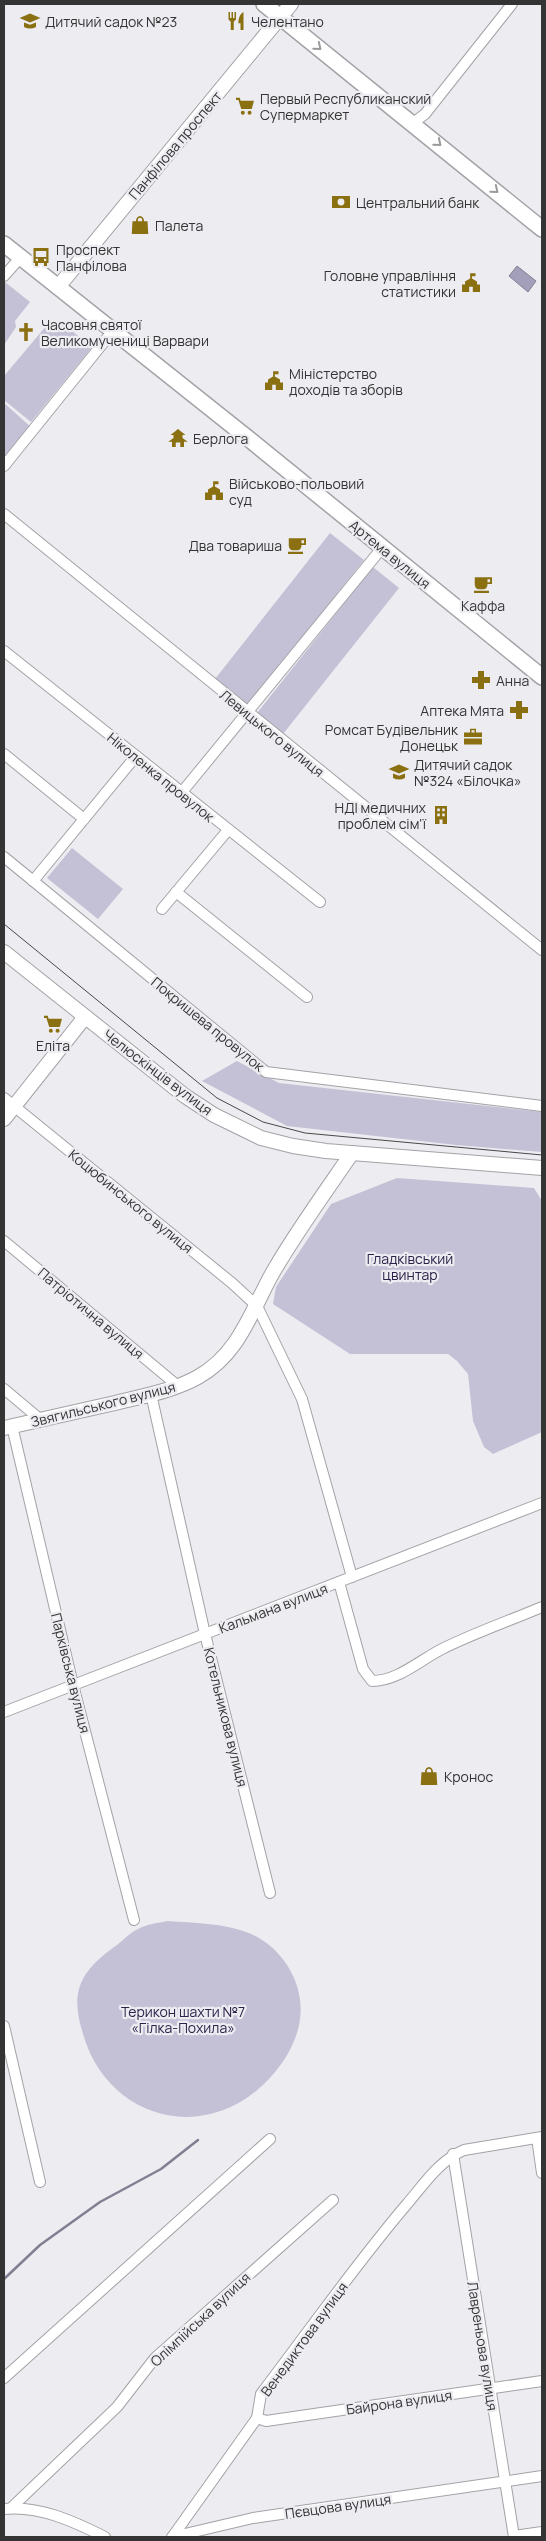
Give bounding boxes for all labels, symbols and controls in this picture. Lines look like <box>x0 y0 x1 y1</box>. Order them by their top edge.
school or university icon: Дитячий садок №23 <box>19 10 41 32</box>
restaurant icon: Челентано <box>225 10 247 32</box>
place label: Дитячий садок №23 <box>45 12 177 31</box>
place label: Челентано <box>251 12 324 31</box>
one-way arrow <box>312 42 321 50</box>
street label: Панфілова проспект <box>124 87 226 203</box>
place label: Первый Республиканский Супермаркет <box>260 89 431 124</box>
supermarket icon: Первый Республиканский Супермаркет <box>234 95 256 117</box>
one-way arrow <box>432 137 441 146</box>
one-way arrow <box>489 184 498 192</box>
bank icon: Центральний банк <box>330 191 352 213</box>
place label: Центральний банк <box>356 193 480 212</box>
shop icon: Палета <box>129 214 151 236</box>
place label: Палета <box>155 216 203 235</box>
place label: Проспект Панфілова <box>56 240 127 275</box>
bus stop icon: Проспект Панфілова <box>30 246 52 268</box>
place label: Головне управління статистики <box>324 266 456 301</box>
public building icon: Головне управління статистики <box>460 272 482 294</box>
place label: Часовня святої Великомучениці Варвари <box>41 315 209 350</box>
church icon: Часовня святої Великомучениці Варвари <box>15 321 37 343</box>
place label: Міністерство доходів та зборів <box>289 364 403 399</box>
public building icon: Міністерство доходів та зборів <box>263 370 285 392</box>
temple icon: Берлога <box>167 427 189 449</box>
place label: Берлога <box>193 429 248 448</box>
place label: Військово-польовий суд <box>229 474 364 509</box>
public building icon: Військово-польовий суд <box>203 480 225 502</box>
street label: Артема вулиця <box>345 515 435 593</box>
cafe icon: Два товариша <box>286 534 308 556</box>
place label: Два товариша <box>188 536 282 555</box>
cafe icon: Каффа <box>472 573 494 595</box>
place label: Каффа <box>461 596 505 615</box>
pharmacy icon: Анна <box>470 669 492 691</box>
place label: Анна <box>496 671 529 690</box>
street label: Левицького вулиця <box>216 685 328 781</box>
pharmacy icon: Аптека Мята <box>508 699 530 721</box>
place label: Аптека Мята <box>420 701 504 720</box>
place label: Ромсат Будівельник Донецьк <box>325 720 459 755</box>
office icon: Ромсат Будівельник Донецьк <box>462 726 484 748</box>
street label: Ніколенка провулок <box>104 728 219 827</box>
place label: Дитячий садок №324 «Білочка» <box>414 755 521 790</box>
school or university icon: Дитячий садок №324 «Білочка» <box>388 761 410 783</box>
place label: НДІ медичних проблем сім'ї <box>335 798 427 833</box>
building icon: НДІ медичних проблем сім'ї <box>430 804 452 826</box>
street label: Покришева провулок <box>147 972 269 1076</box>
supermarket icon: Еліта <box>42 1013 64 1035</box>
street label: Челюскінців вулиця <box>100 1025 216 1119</box>
place label: Еліта <box>36 1036 70 1055</box>
street label: Коцюбинського вулиця <box>65 1145 197 1257</box>
park label: Гладківський цвинтар <box>367 1249 453 1284</box>
street label: Патріотична вулиця <box>34 1263 148 1363</box>
street label: Звягильського вулиця <box>29 1377 177 1431</box>
street label: Кальмана вулиця <box>216 1579 330 1637</box>
street label: Парківська вулиця <box>47 1611 95 1735</box>
street label: Котельникова вулиця <box>200 1645 252 1789</box>
shop icon: Кронос <box>418 1765 440 1787</box>
place label: Кронос <box>444 1767 493 1786</box>
park label: Терикон шахти №7 «Гілка-Похила» <box>121 2002 245 2037</box>
street label: Олімпійська вулиця <box>146 2268 254 2370</box>
street label: Венедиктова вулиця <box>256 2278 352 2400</box>
street label: Лавреньова вулиця <box>463 2280 503 2412</box>
street label: Байрона вулиця <box>345 2385 453 2419</box>
street label: Пєвцова вулиця <box>284 2489 392 2523</box>

